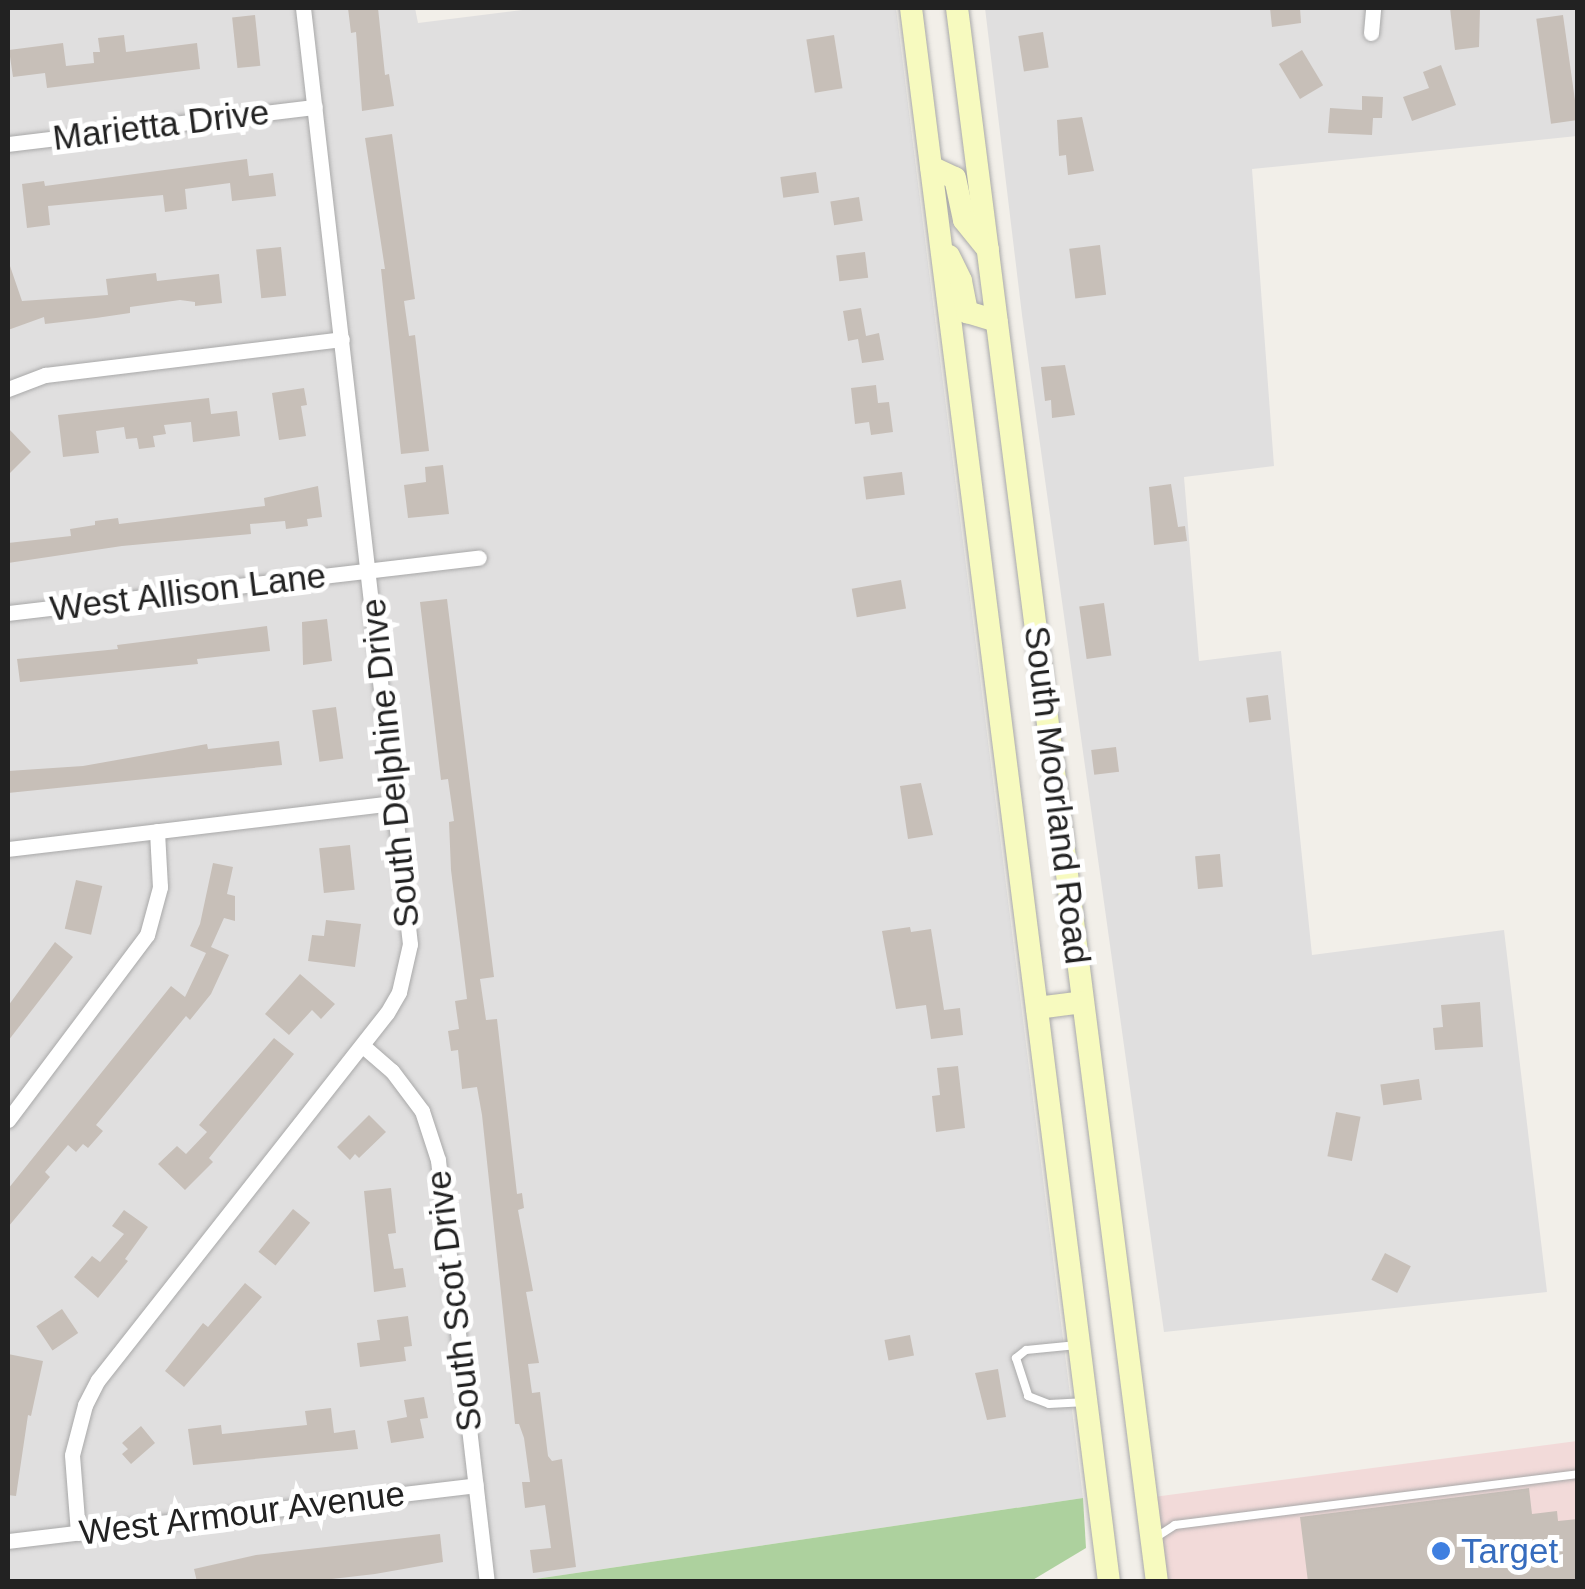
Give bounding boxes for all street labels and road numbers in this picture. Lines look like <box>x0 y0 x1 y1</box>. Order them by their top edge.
street label: Marietta Drive <box>50 91 272 159</box>
street label: West Allison Lane <box>47 554 329 630</box>
street label: South Delphine Drive <box>352 596 428 930</box>
street label: South Moorland Road <box>1015 623 1099 967</box>
street label: South Scot Drive <box>417 1168 491 1434</box>
street label: West Armour Avenue <box>75 1472 409 1554</box>

